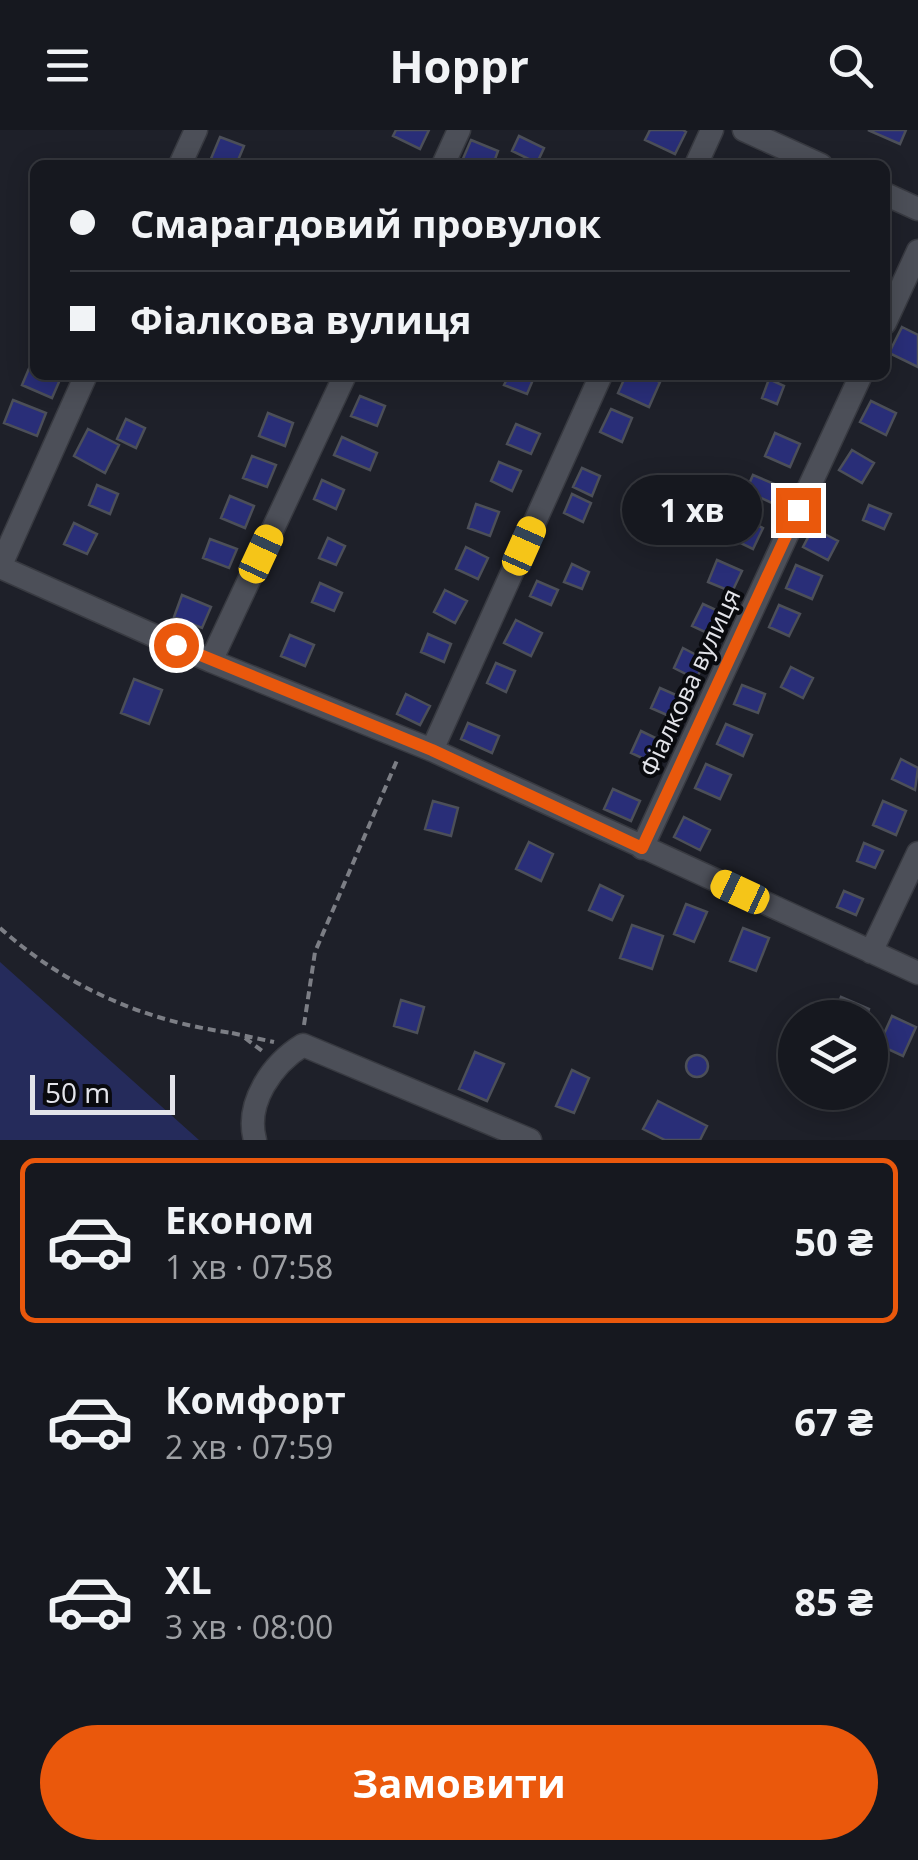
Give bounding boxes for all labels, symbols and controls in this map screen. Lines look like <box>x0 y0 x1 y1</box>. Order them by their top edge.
text: Hoppr <box>389 35 529 96</box>
icon: menu <box>40 38 95 93</box>
icon: search <box>823 38 878 93</box>
text: Смарагдовий провулок <box>130 197 601 249</box>
text: Фіалкова вулиця <box>130 293 472 345</box>
callout: 1 хв <box>623 475 763 545</box>
text: 1 хв <box>659 488 725 531</box>
route end <box>776 488 821 533</box>
car <box>498 512 550 580</box>
car <box>235 520 287 588</box>
street label: Фіалкова вулиця <box>631 583 747 781</box>
route start <box>154 623 199 668</box>
car <box>706 866 774 918</box>
map controls <box>778 1000 888 1110</box>
button: layers <box>778 1000 888 1110</box>
scale bar <box>30 1070 175 1114</box>
text: 50 m <box>45 1073 110 1111</box>
text: Економ <box>165 1193 314 1245</box>
icon: car <box>45 1196 135 1286</box>
text: 50 ₴ <box>794 1215 873 1267</box>
text: 1 хв · 07:58 <box>165 1245 333 1288</box>
text: Комфорт <box>165 1373 346 1425</box>
icon: car <box>45 1376 135 1466</box>
text: 67 ₴ <box>794 1395 873 1447</box>
text: 2 хв · 07:59 <box>165 1425 333 1468</box>
text: XL <box>165 1553 212 1605</box>
icon: car <box>45 1556 135 1646</box>
text: 85 ₴ <box>794 1575 873 1627</box>
text: 3 хв · 08:00 <box>165 1605 333 1648</box>
button: Замовити <box>40 1725 878 1840</box>

